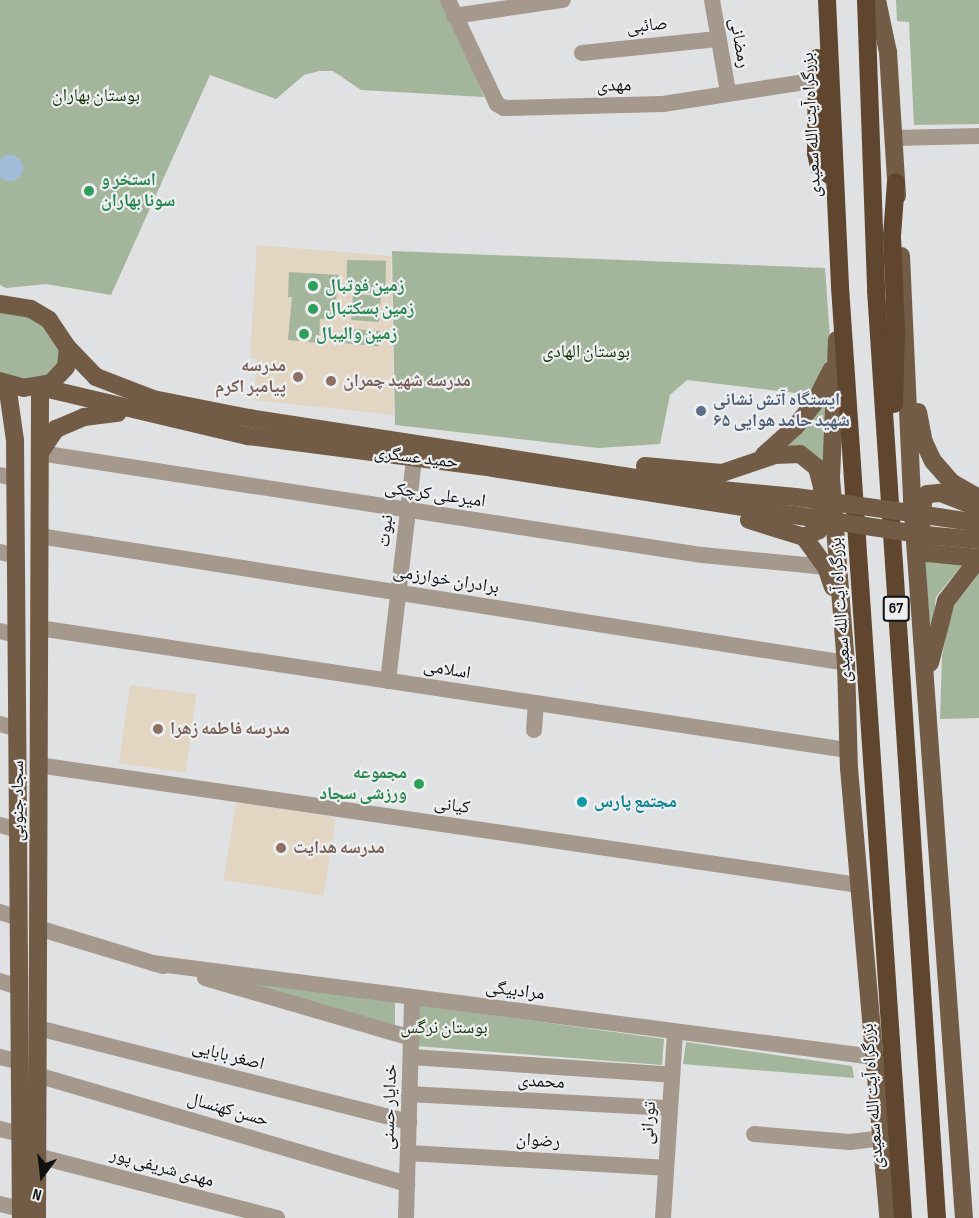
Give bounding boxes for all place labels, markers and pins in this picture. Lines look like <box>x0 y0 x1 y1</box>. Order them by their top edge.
place label: استخر و سونا بهاران <box>101 170 175 213</box>
marker: استخر و سونا بهاران <box>82 184 96 198</box>
place label: زمین فوتبال <box>325 275 404 297</box>
marker: زمین فوتبال <box>306 279 320 293</box>
place label: زمین بسکتبال <box>325 298 414 320</box>
marker: زمین بسکتبال <box>306 302 320 316</box>
place label: زمین والیبال <box>316 323 397 345</box>
marker: زمین والیبال <box>297 327 311 341</box>
place label: مدرسه پیامبر اکرم <box>215 356 286 398</box>
marker: مدرسه پیامبر اکرم <box>291 370 305 384</box>
place label: مدرسه شهید چمران <box>343 370 471 392</box>
marker: مدرسه شهید چمران <box>324 374 338 388</box>
place label: ایستگاه آتش نشانی ۶۵ شهید حامد هوایی <box>713 390 850 432</box>
marker: ایستگاه آتش نشانی ۶۵ شهید حامد هوایی <box>694 404 708 418</box>
place label: مدرسه فاطمه زهرا <box>170 718 290 740</box>
marker: مدرسه فاطمه زهرا <box>151 722 165 736</box>
place label: مجموعه ورزشی سجاد <box>319 763 407 806</box>
marker: مجموعه ورزشی سجاد <box>412 777 426 791</box>
place label: مجتمع پارس <box>594 791 677 813</box>
marker: مجتمع پارس <box>575 795 589 809</box>
place label: مدرسه هدایت <box>293 837 385 859</box>
marker: مدرسه هدایت <box>274 841 288 855</box>

